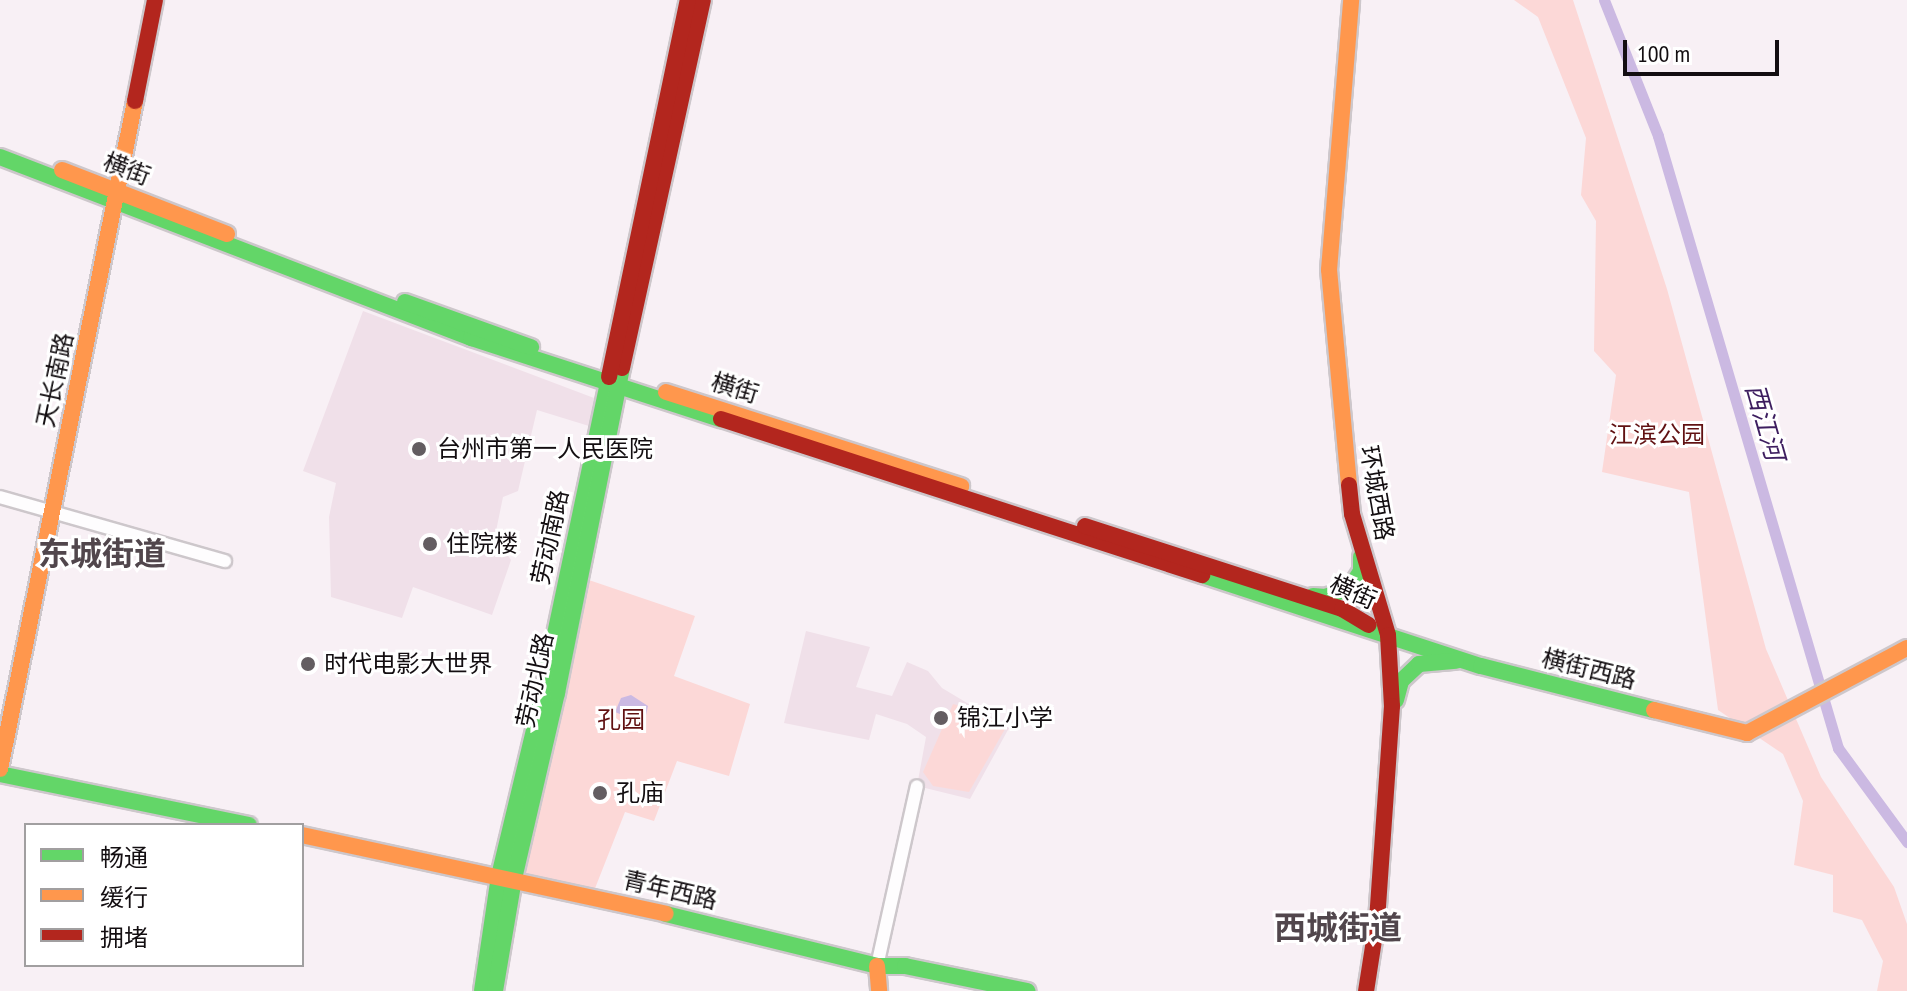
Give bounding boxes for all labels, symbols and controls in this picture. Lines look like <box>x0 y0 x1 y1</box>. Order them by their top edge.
scale bar <box>1627 24 1783 74</box>
text: 100 m <box>1637 38 1690 69</box>
street label: 横街 <box>99 147 155 191</box>
street label: 天长南路 <box>31 330 79 430</box>
street label: 横街 <box>708 367 762 409</box>
water label: 西江河 <box>1739 380 1791 464</box>
park label: 江滨公园 <box>1609 421 1705 449</box>
place label: 台州市第一人民医院 <box>437 435 653 463</box>
marker: 台州市第一人民医院 <box>408 438 430 460</box>
street label: 环城西路 <box>1354 443 1400 543</box>
street label: 劳动南路 <box>526 487 574 587</box>
place label: 住院楼 <box>446 530 518 558</box>
district label: 东城街道 <box>38 534 166 572</box>
marker: 住院楼 <box>421 535 439 553</box>
street label: 横街 <box>1325 569 1381 615</box>
street label: 劳动北路 <box>511 630 559 730</box>
street label: 横街西路 <box>1539 643 1639 695</box>
place label: 时代电影大世界 <box>324 650 492 678</box>
marker: 时代电影大世界 <box>299 655 317 673</box>
place label: 锦江小学 <box>957 704 1053 732</box>
park label: 孔园 <box>597 706 645 734</box>
marker: 锦江小学 <box>932 709 950 727</box>
place label: 孔庙 <box>616 779 664 807</box>
marker: 孔庙 <box>591 784 609 802</box>
legend <box>24 823 304 967</box>
text: 畅通 <box>100 842 148 873</box>
street label: 青年西路 <box>620 865 720 915</box>
text: 缓行 <box>100 882 148 913</box>
district label: 西城街道 <box>1274 908 1402 946</box>
text: 拥堵 <box>100 922 148 953</box>

